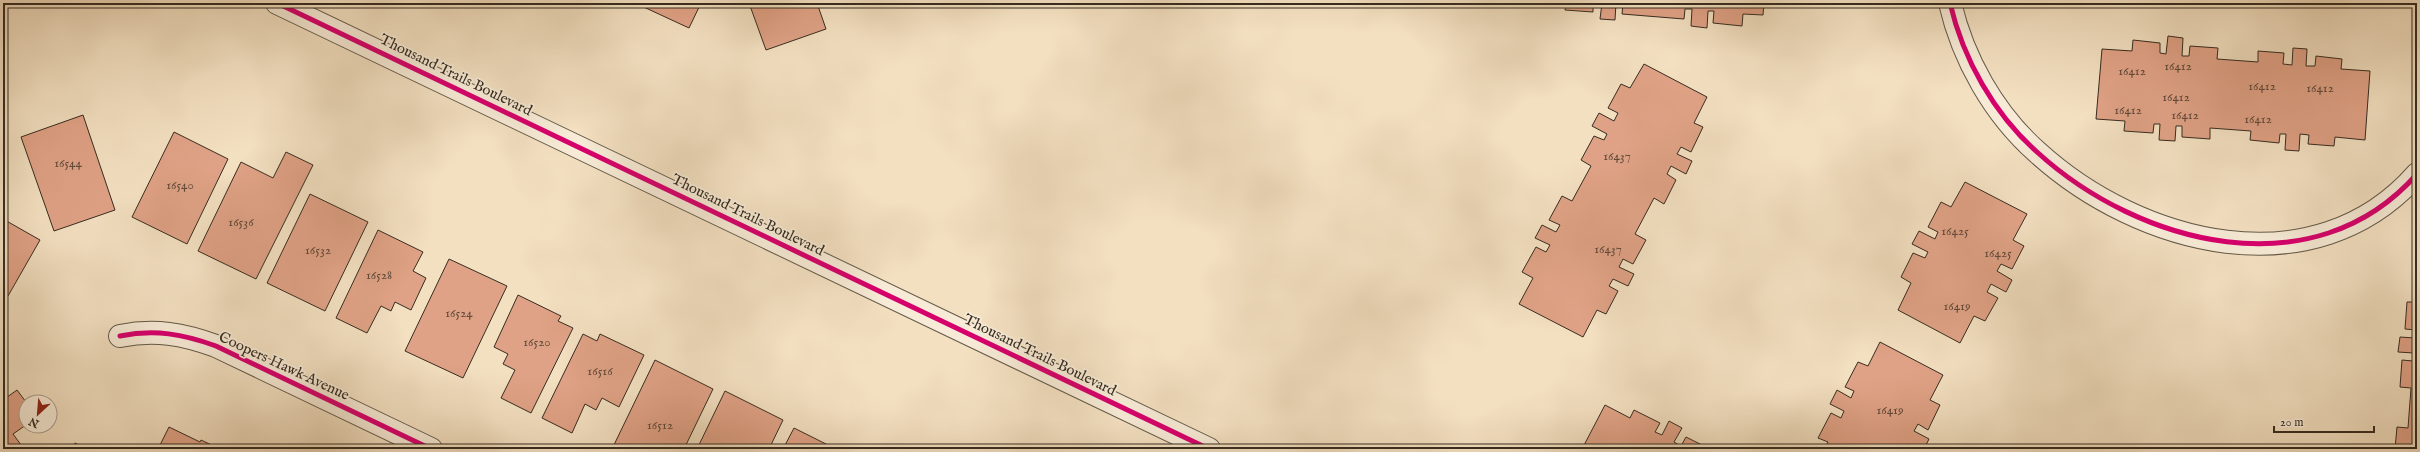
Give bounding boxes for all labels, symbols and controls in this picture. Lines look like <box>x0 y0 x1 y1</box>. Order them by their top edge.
street label: Thousand Trails Boulevard <box>377 30 536 121</box>
house number: 16412 <box>2164 58 2192 75</box>
house number: 16412 <box>2118 63 2146 80</box>
house number: 16412 <box>2248 78 2276 95</box>
house number: 16412 <box>2306 80 2334 97</box>
house number: 16412 <box>2162 89 2190 106</box>
house number: 16412 <box>2114 102 2142 119</box>
house number: 16412 <box>2171 107 2199 124</box>
house number: 16412 <box>2244 111 2272 128</box>
house number: 16437 <box>1603 148 1631 165</box>
house number: 16544 <box>54 155 82 172</box>
street label: Thousand Trails Boulevard <box>669 170 828 261</box>
house number: 16540 <box>166 177 194 194</box>
house number: 16536 <box>228 214 254 231</box>
house number: 16425 <box>1941 223 1969 240</box>
house number: 16437 <box>1594 241 1622 258</box>
house number: 16532 <box>305 242 331 259</box>
house number: 16425 <box>1984 245 2012 262</box>
house number: 16528 <box>366 267 392 284</box>
house number: 16419 <box>1943 298 1971 315</box>
house number: 16524 <box>445 305 473 322</box>
street label: Thousand Trails Boulevard <box>961 310 1120 401</box>
street label: Coopers Hawk Avenue <box>216 327 352 405</box>
house number: 16520 <box>523 334 551 351</box>
house number: 16516 <box>587 363 613 380</box>
north arrow <box>18 394 58 434</box>
house number: 16419 <box>1876 402 1904 419</box>
scale bar <box>2274 408 2374 434</box>
text: N <box>26 414 42 431</box>
text: 20 m <box>2280 415 2303 430</box>
house number: 16512 <box>647 417 673 434</box>

